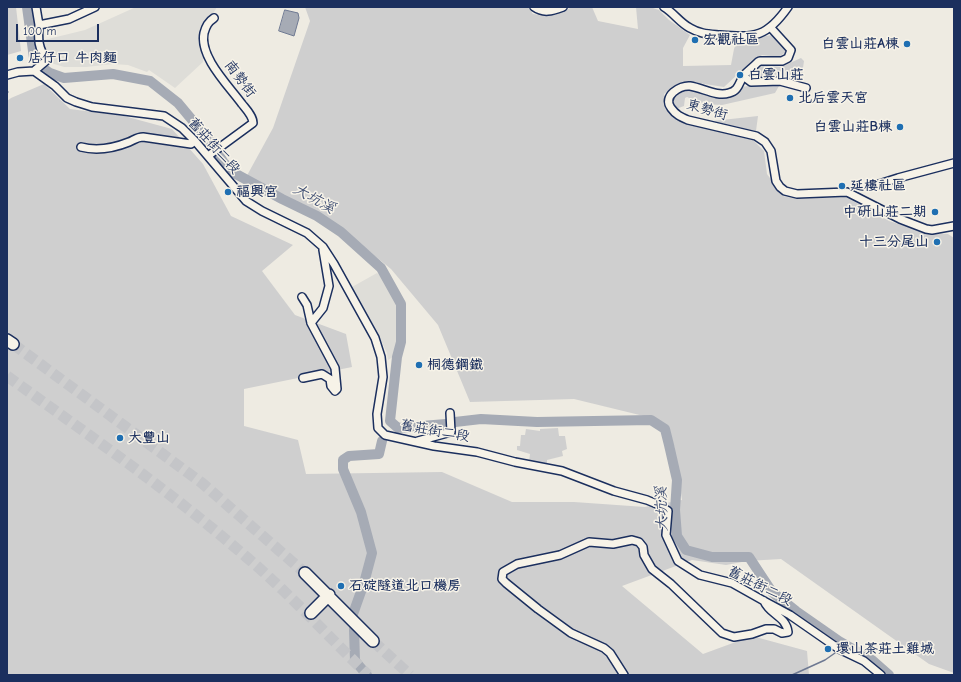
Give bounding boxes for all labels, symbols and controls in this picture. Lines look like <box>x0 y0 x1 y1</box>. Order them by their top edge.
scale bar <box>18 16 101 42</box>
text: 100 m <box>23 24 56 38</box>
place label: 宏觀社區 <box>703 32 759 48</box>
marker: 宏觀社區 <box>690 35 700 45</box>
place label: 白雲山莊A棟 <box>821 36 899 52</box>
marker: 白雲山莊A棟 <box>902 39 912 49</box>
place label: 店仔口 牛肉麵 <box>28 50 117 66</box>
marker: 店仔口 牛肉麵 <box>15 53 25 63</box>
street label: 南勢街 <box>221 57 259 101</box>
place label: 白雲山莊 <box>748 67 804 83</box>
marker: 白雲山莊 <box>735 70 745 80</box>
place label: 北后雲天宮 <box>798 90 868 106</box>
marker: 北后雲天宮 <box>785 93 795 103</box>
street label: 東勢街 <box>684 96 730 124</box>
street label: 舊莊街二段 <box>184 114 244 178</box>
place label: 白雲山莊B棟 <box>813 119 892 135</box>
marker: 白雲山莊B棟 <box>895 122 905 132</box>
place label: 延樓社區 <box>850 178 906 194</box>
water label: 大坑溪 <box>290 180 338 218</box>
marker: 延樓社區 <box>837 181 847 191</box>
place label: 福興宮 <box>236 184 278 200</box>
marker: 福興宮 <box>223 187 233 197</box>
place label: 中研山莊二期 <box>843 204 927 220</box>
marker: 中研山莊二期 <box>930 207 940 217</box>
place label: 十三分尾山 <box>859 234 929 250</box>
marker: 十三分尾山 <box>932 237 942 247</box>
place label: 桐德鋼鐵 <box>427 357 483 373</box>
marker: 桐德鋼鐵 <box>414 360 424 370</box>
street label: 舊莊街二段 <box>399 417 471 445</box>
place label: 大豐山 <box>128 430 170 446</box>
marker: 大豐山 <box>115 433 125 443</box>
water label: 大坑溪 <box>652 486 672 532</box>
street label: 舊莊街二段 <box>725 563 795 609</box>
place label: 石碇隧道北口機房 <box>349 578 461 594</box>
marker: 石碇隧道北口機房 <box>336 581 346 591</box>
place label: 環山茶莊土雞城 <box>836 641 934 657</box>
marker: 環山茶莊土雞城 <box>823 644 833 654</box>

